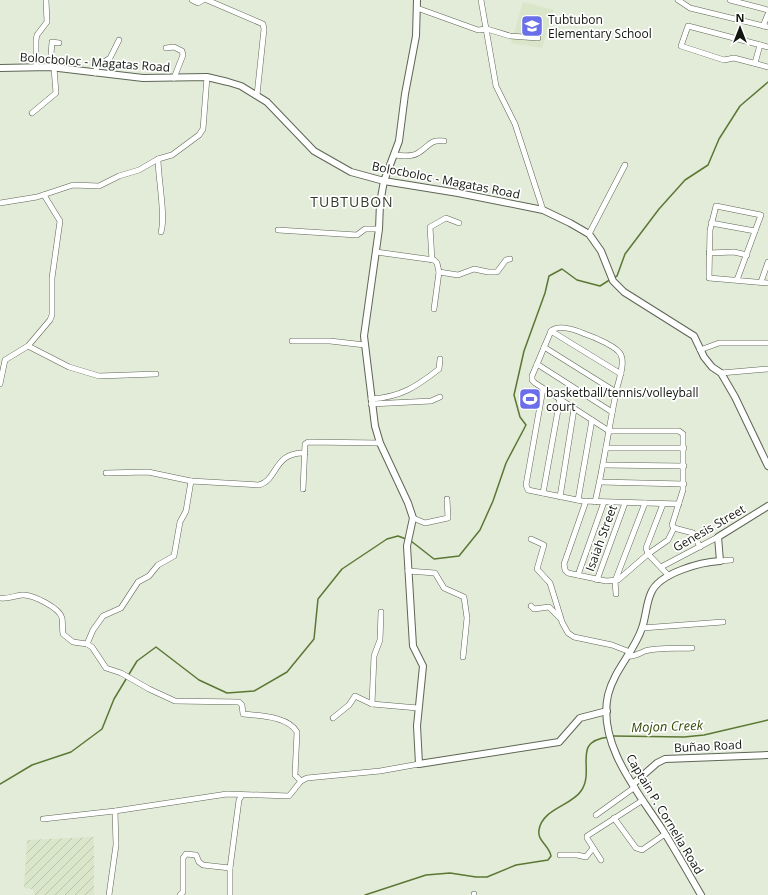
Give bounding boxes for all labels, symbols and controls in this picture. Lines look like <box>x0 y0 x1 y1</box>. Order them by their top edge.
north arrow <box>720 8 760 48</box>
text: N <box>736 10 744 25</box>
place label: Tubtubon Elementary School <box>548 11 652 42</box>
school or university icon: Tubtubon Elementary School <box>519 13 545 39</box>
street label: Bolocboloc - Magatas Road <box>19 48 171 76</box>
street label: Bolocboloc - Magatas Road <box>370 157 522 203</box>
district label: TUBTUBON <box>310 192 394 211</box>
place label: basketball/tennis/volleyball court <box>546 384 699 415</box>
sports icon: basketball/tennis/volleyball court <box>517 386 543 412</box>
street label: Genesis Street <box>670 500 748 556</box>
street label: Isaiah Street <box>581 502 621 574</box>
water label: Mojon Creek <box>631 716 704 736</box>
street label: Buñao Road <box>674 736 742 756</box>
street label: Captain P. Cornelia Road <box>622 751 708 877</box>

